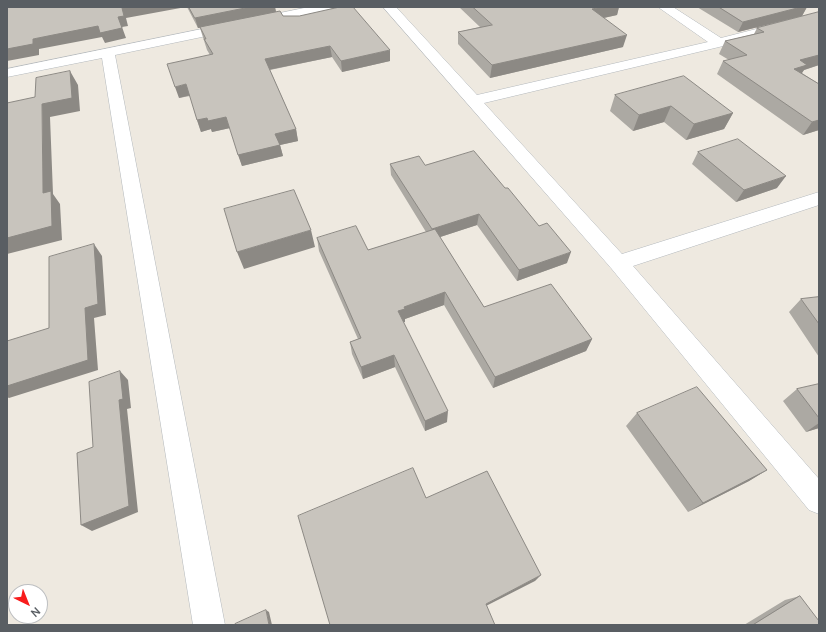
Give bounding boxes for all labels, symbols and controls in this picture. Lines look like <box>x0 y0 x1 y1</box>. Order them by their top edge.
north arrow <box>8 584 48 624</box>
text: N <box>28 604 44 621</box>

